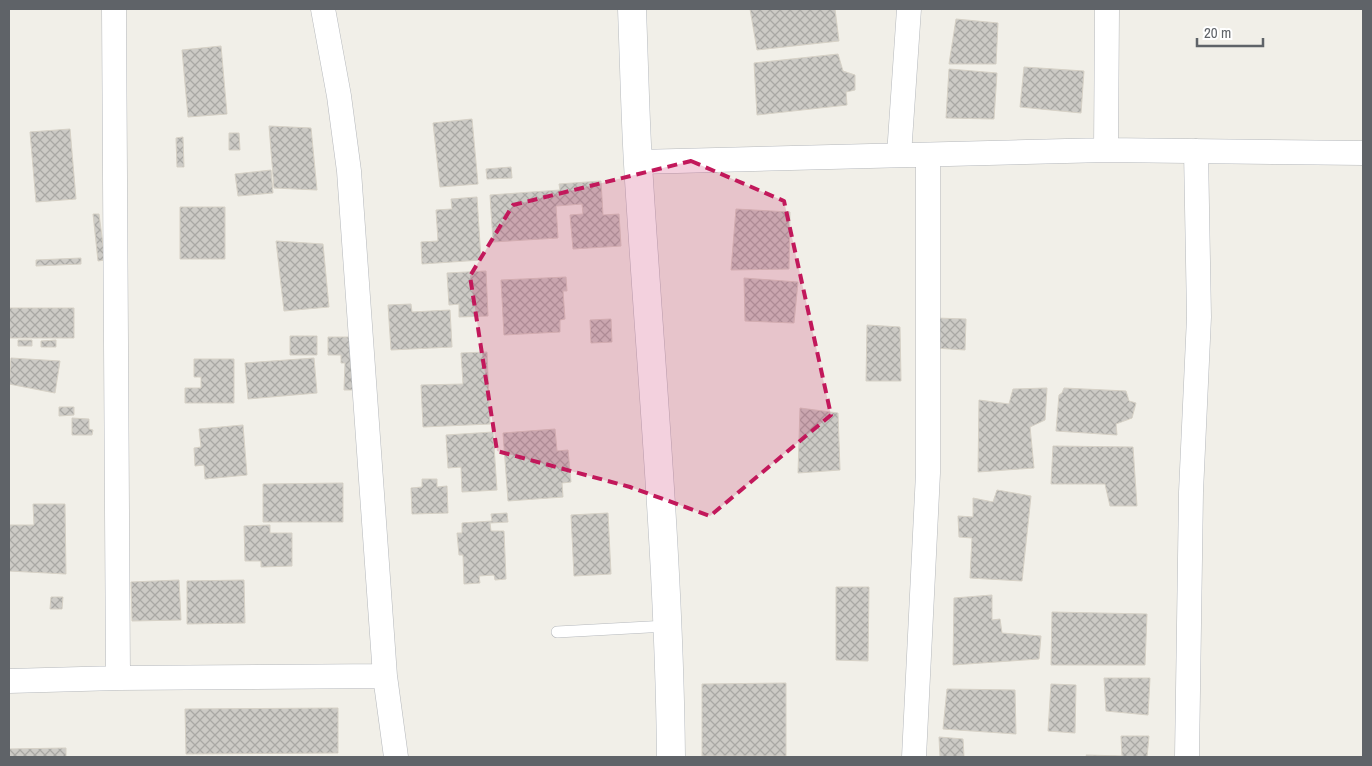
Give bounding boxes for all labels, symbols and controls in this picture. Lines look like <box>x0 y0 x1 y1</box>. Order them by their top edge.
scale bar <box>1197 15 1263 47</box>
text: 20 m <box>1204 22 1231 43</box>

